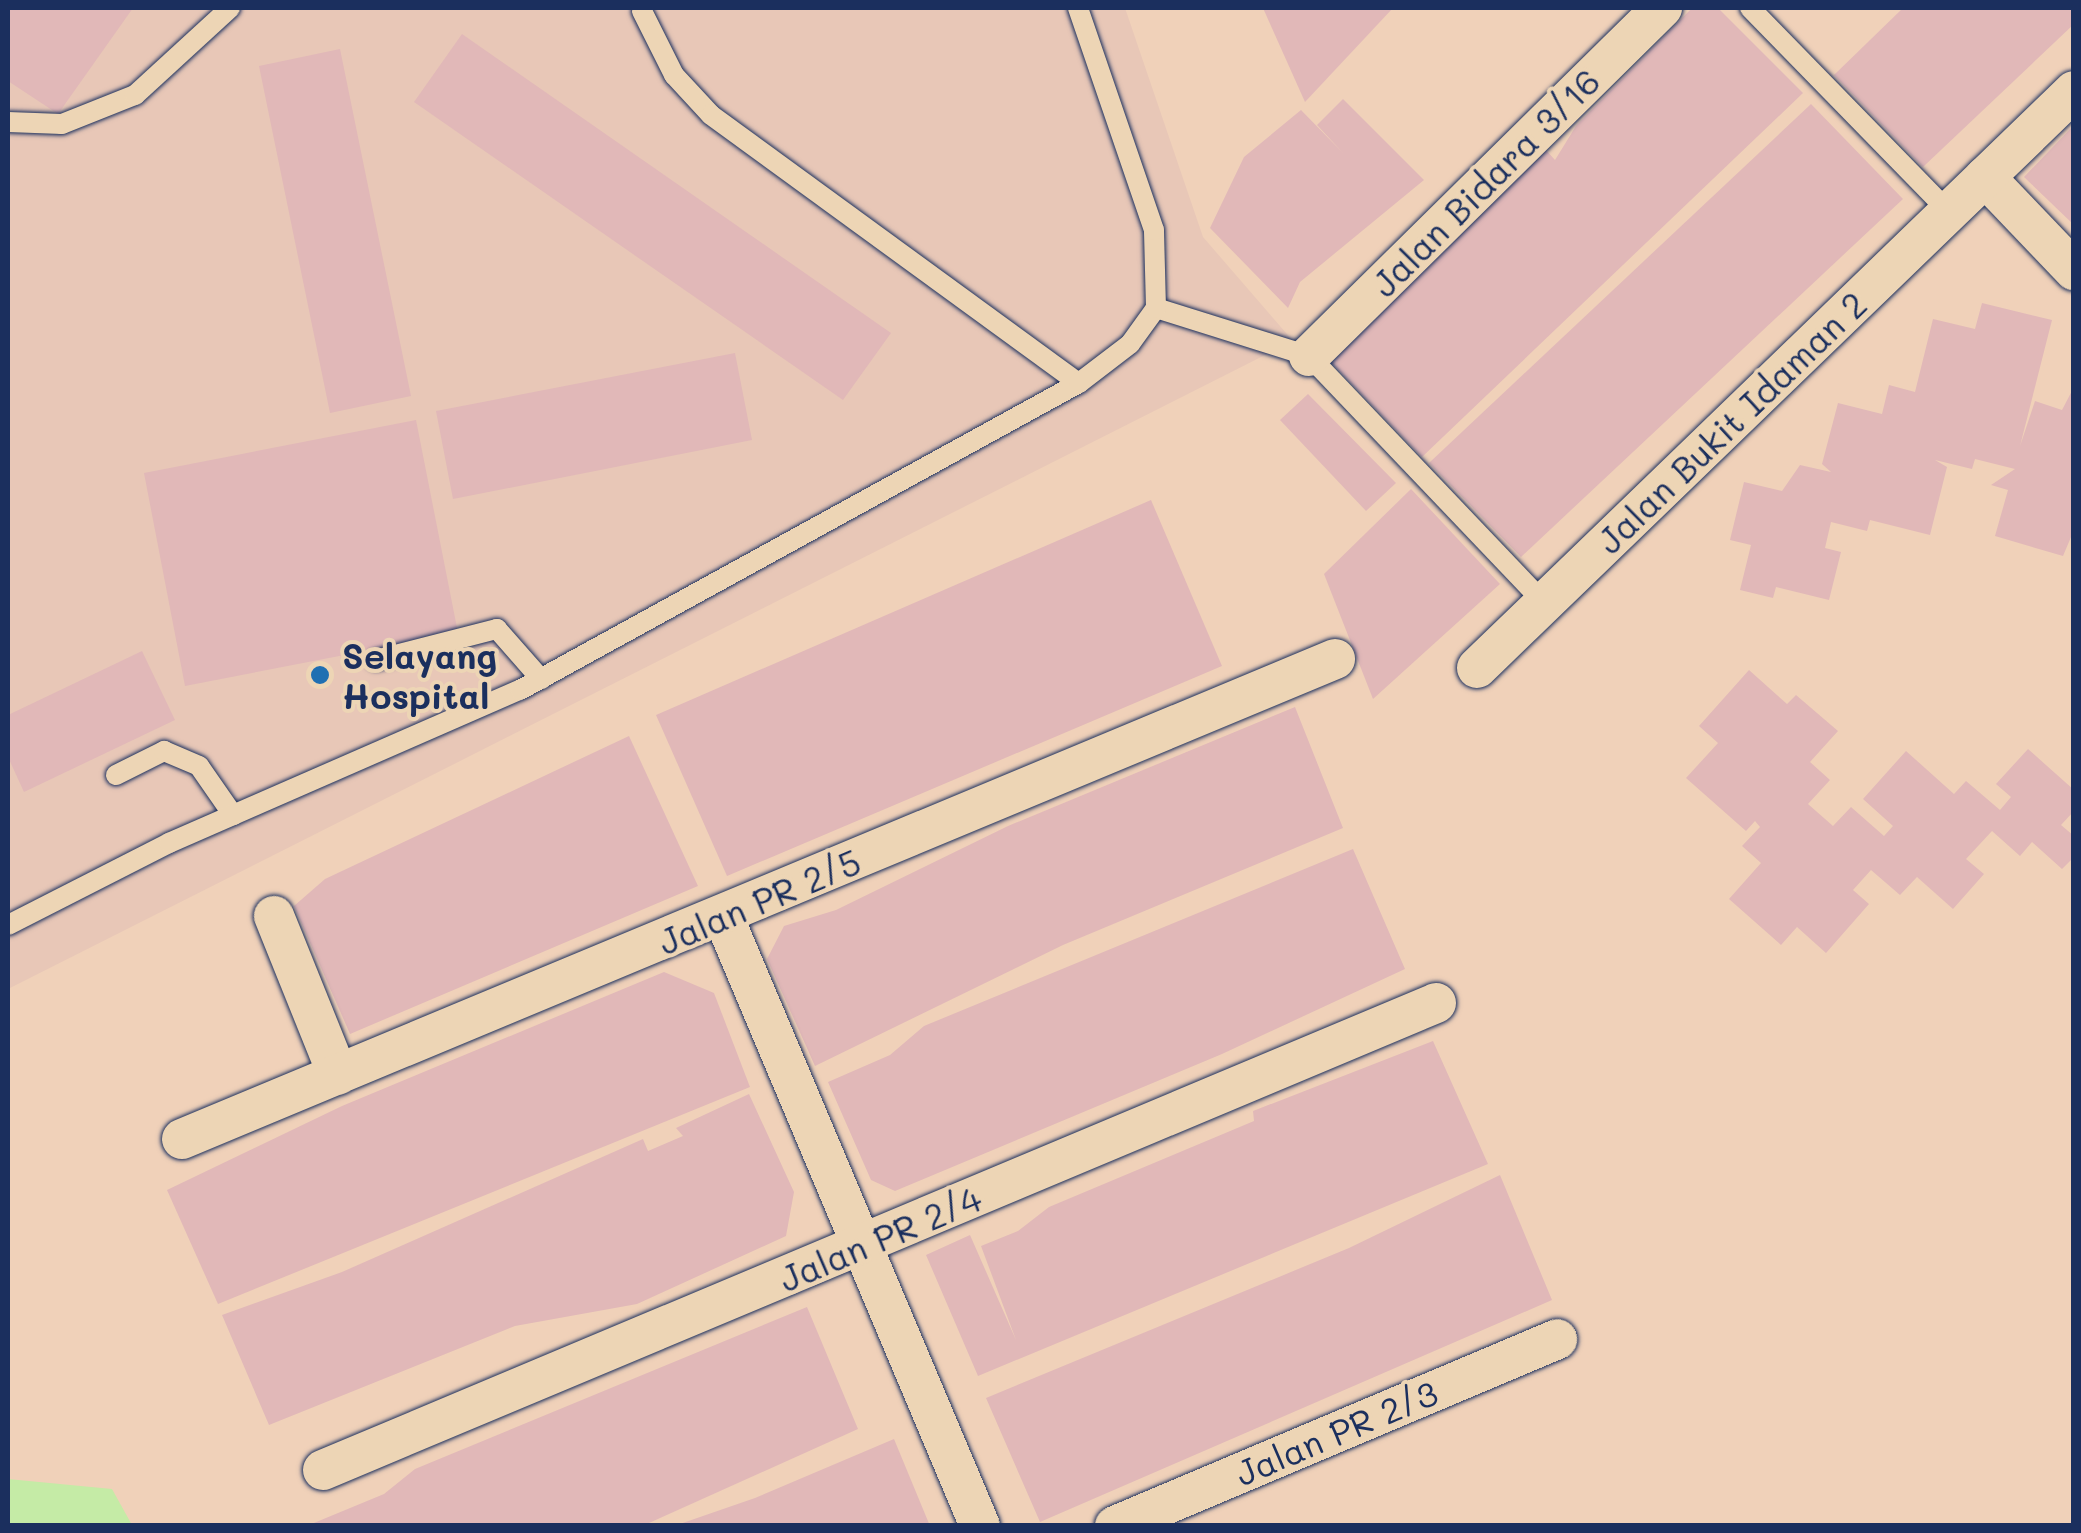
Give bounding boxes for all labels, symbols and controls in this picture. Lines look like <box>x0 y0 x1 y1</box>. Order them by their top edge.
street label: Jalan Bidara 3/16 <box>1362 59 1608 305</box>
street label: Jalan Bukit Idaman 2 <box>1588 283 1874 561</box>
place label: Selayang Hospital <box>342 634 497 716</box>
marker: Selayang Hospital <box>307 662 333 688</box>
street label: Jalan PR 2/5 <box>652 840 866 962</box>
street label: Jalan PR 2/4 <box>773 1177 987 1299</box>
street label: Jalan PR 2/3 <box>1229 1371 1443 1493</box>

